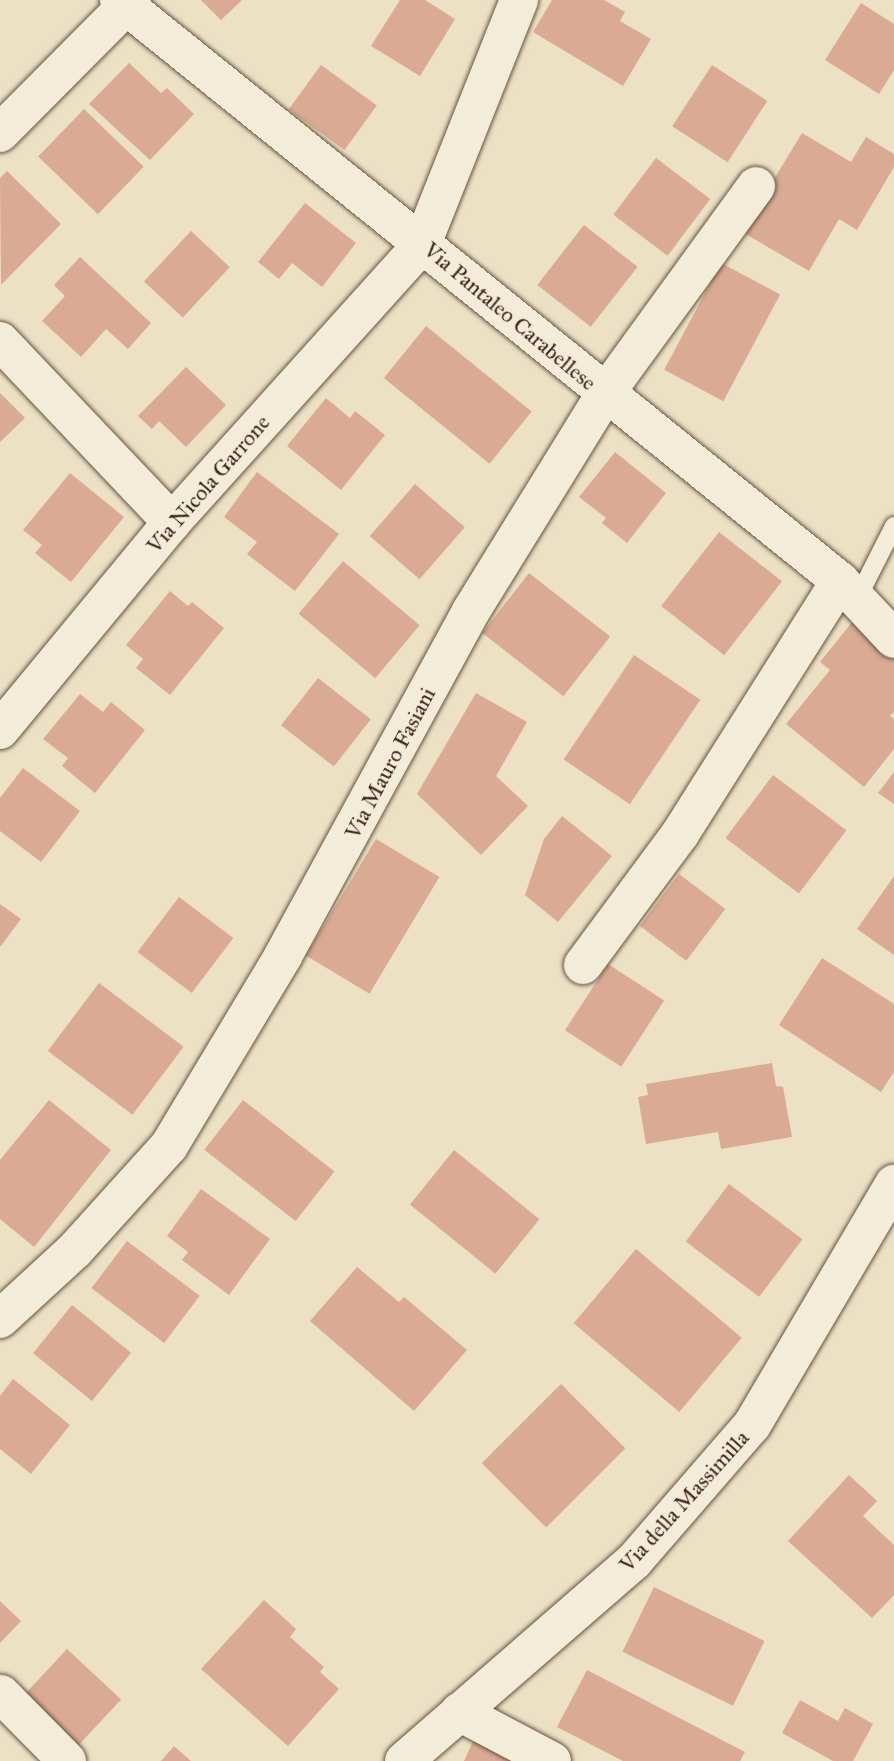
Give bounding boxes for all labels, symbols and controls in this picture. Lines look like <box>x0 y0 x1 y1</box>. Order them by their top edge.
street label: Via Pantaleo Carabellese <box>419 236 601 396</box>
street label: Via Nicola Garrone <box>141 410 275 558</box>
street label: Via Mauro Fasiani <box>339 683 441 843</box>
street label: Via della Massimilla <box>614 1425 754 1577</box>

